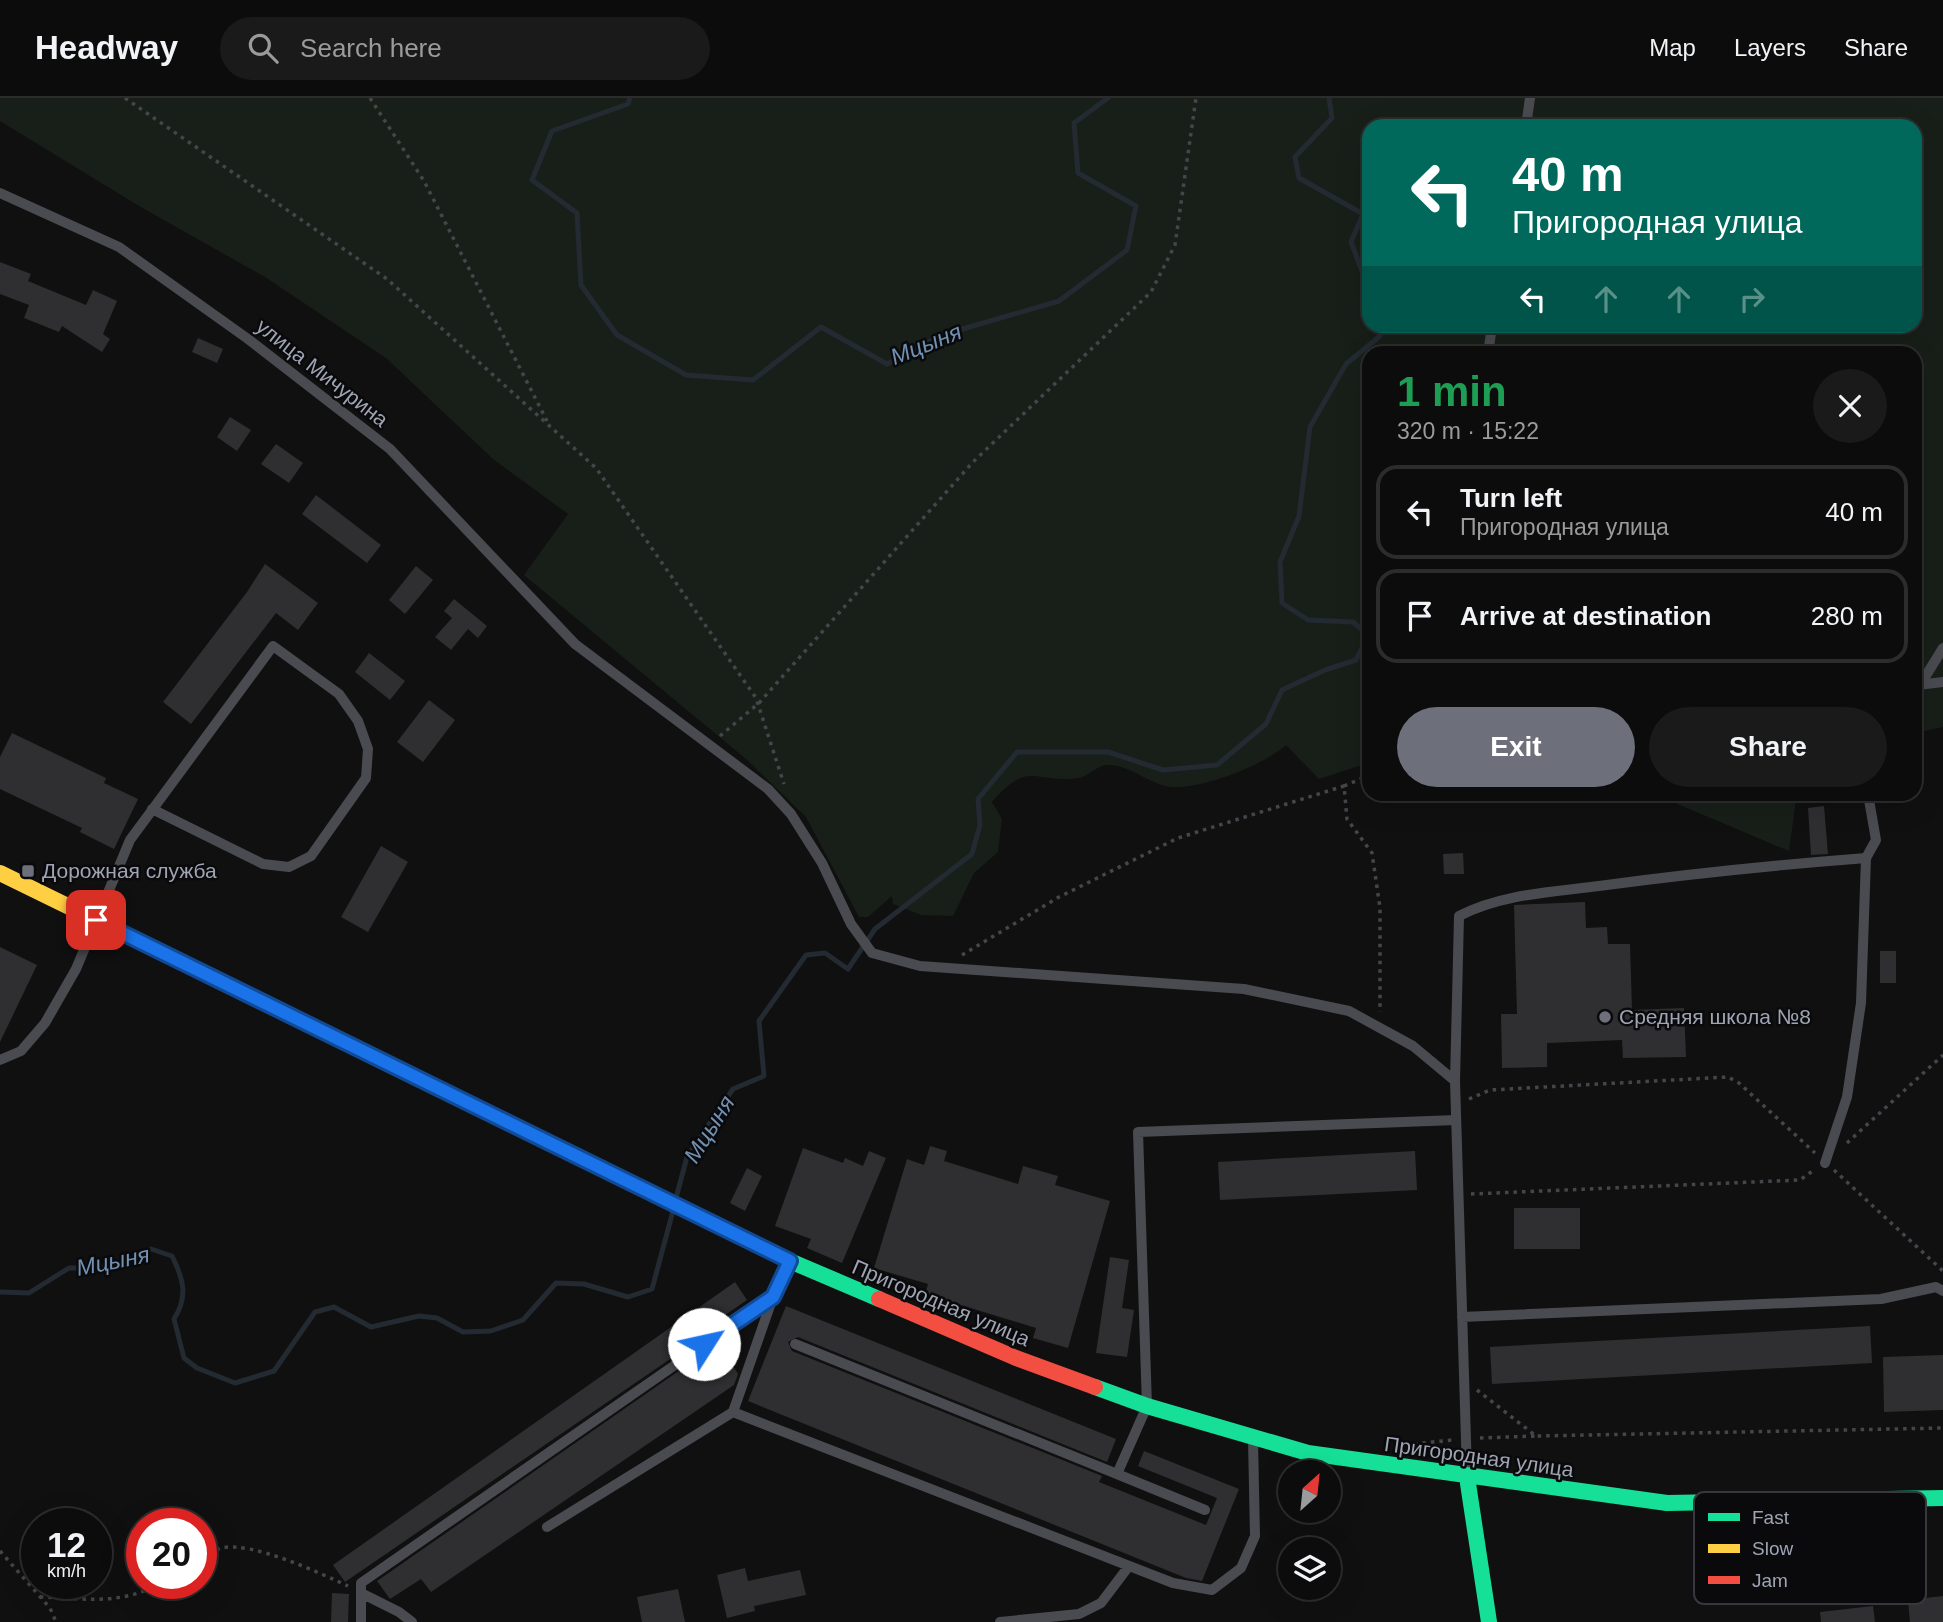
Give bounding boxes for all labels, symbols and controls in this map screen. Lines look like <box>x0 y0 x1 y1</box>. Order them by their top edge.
search box <box>220 17 710 80</box>
text: Headway <box>35 29 178 66</box>
icon: search <box>244 29 282 67</box>
text: Search here <box>300 33 442 63</box>
text: Map <box>1649 34 1696 61</box>
text: Layers <box>1734 34 1806 61</box>
text: Share <box>1844 34 1908 61</box>
icon: left <box>1397 147 1488 238</box>
text: 40 m <box>1512 147 1624 201</box>
text: Пригородная улица <box>1512 204 1803 240</box>
icon: left <box>1514 280 1552 318</box>
icon: ahead <box>1587 280 1625 318</box>
icon: ahead <box>1660 280 1698 318</box>
icon: right <box>1733 280 1771 318</box>
street label: улица Мичурина <box>252 314 393 431</box>
water label: Мцыня <box>887 318 965 370</box>
text: 1 min <box>1397 368 1507 415</box>
button: close <box>1813 369 1887 443</box>
text: 320 m · 15:22 <box>1397 418 1539 444</box>
text: Turn left <box>1460 483 1562 513</box>
icon: left <box>1401 493 1439 531</box>
text: 40 m <box>1825 497 1883 527</box>
text: Пригородная улица <box>1460 514 1669 540</box>
icon: arrive <box>1401 597 1439 635</box>
text: Arrive at destination <box>1460 601 1711 631</box>
text: 280 m <box>1811 601 1883 631</box>
button: Exit <box>1397 707 1635 787</box>
button: Share <box>1649 707 1887 787</box>
place label: Дорожная служба <box>42 859 217 882</box>
marker: Дорожная служба <box>20 863 36 879</box>
pin <box>66 890 126 950</box>
icon: arrive <box>77 901 115 939</box>
place label: Средняя школа №8 <box>1619 1005 1811 1028</box>
marker: Средняя школа №8 <box>1597 1009 1613 1025</box>
water label: Мцыня <box>678 1091 740 1167</box>
water label: Мцыня <box>74 1241 152 1281</box>
street label: Пригородная улица <box>849 1255 1034 1351</box>
position arrow <box>667 1307 741 1381</box>
street label: Пригородная улица <box>1383 1432 1575 1481</box>
north arrow <box>1278 1460 1340 1522</box>
map controls <box>1278 1460 1341 1600</box>
legend <box>1694 1492 1926 1604</box>
text: Fast <box>1752 1507 1790 1528</box>
speed limit sign: 20 <box>126 1508 217 1599</box>
text: 12 <box>47 1525 86 1564</box>
button: layers <box>1278 1537 1341 1600</box>
text: Slow <box>1752 1538 1793 1559</box>
text: km/h <box>47 1561 86 1581</box>
text: Jam <box>1752 1570 1788 1591</box>

